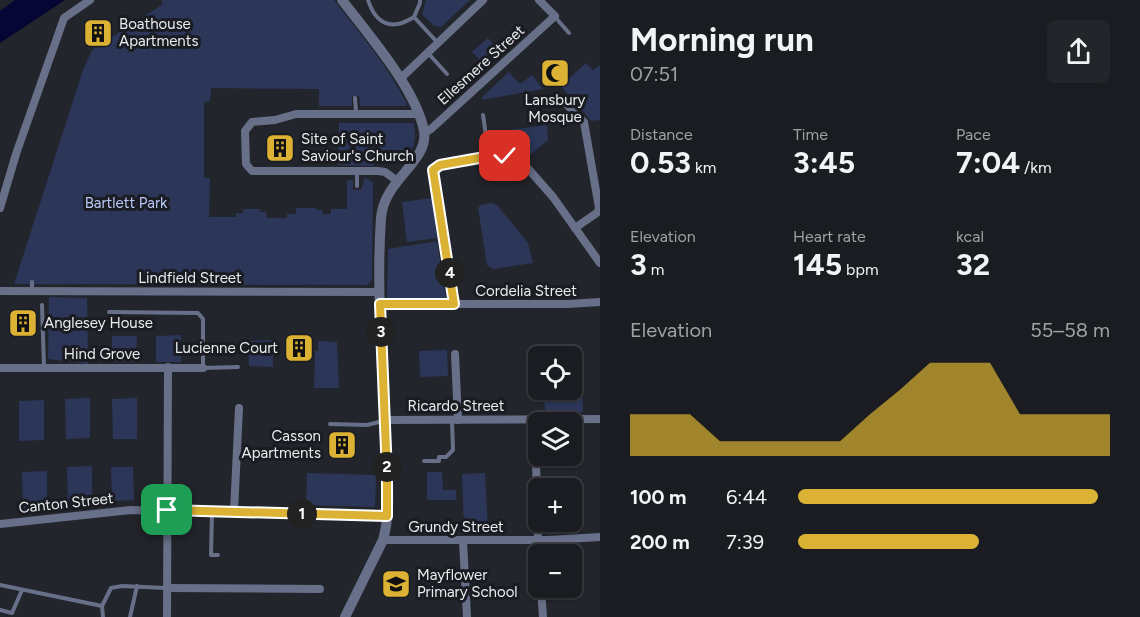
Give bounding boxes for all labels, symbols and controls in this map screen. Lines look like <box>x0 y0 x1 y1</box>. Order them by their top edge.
place label: Boathouse Apartments <box>119 15 198 50</box>
building icon: Boathouse Apartments <box>82 17 114 49</box>
text: Morning run <box>630 20 814 59</box>
button: share <box>1047 20 1110 83</box>
street label: Ellesmere Street <box>434 21 528 109</box>
mosque icon: Lansbury Mosque <box>539 57 571 89</box>
text: 07:51 <box>630 62 678 86</box>
place label: Lansbury Mosque <box>525 91 586 126</box>
text: Distance <box>630 125 693 144</box>
text: Time <box>793 125 828 144</box>
text: Pace <box>956 125 991 144</box>
place label: Site of Saint Saviour's Church <box>301 130 414 165</box>
pin <box>479 130 530 181</box>
building icon: Site of Saint Saviour's Church <box>264 132 296 164</box>
icon: check <box>488 139 521 172</box>
text: 0.53 <box>630 144 691 181</box>
text: 3:45 <box>793 144 855 181</box>
text: 7:04 <box>956 144 1020 181</box>
text: km <box>691 158 716 177</box>
text: /km <box>1020 158 1052 177</box>
park label: Bartlett Park <box>85 194 168 212</box>
text: Elevation <box>630 227 696 246</box>
text: Heart rate <box>793 227 866 246</box>
text: kcal <box>956 227 984 246</box>
text: 3 <box>630 246 647 283</box>
text: 145 <box>793 246 842 283</box>
text: 32 <box>956 246 990 283</box>
pin: 4 <box>435 258 465 288</box>
text: m <box>647 260 664 279</box>
text: bpm <box>842 260 879 279</box>
text: 4 <box>445 263 455 282</box>
street label: Lindfield Street <box>138 269 242 287</box>
street label: Cordelia Street <box>475 282 577 300</box>
building icon: Anglesey House <box>7 307 39 339</box>
place label: Anglesey House <box>44 314 153 332</box>
pin: 3 <box>366 317 396 347</box>
text: Elevation <box>630 318 712 342</box>
text: 55–58 m <box>1030 318 1110 342</box>
text: 3 <box>377 322 385 341</box>
building icon: Lucienne Court <box>283 332 315 364</box>
place label: Lucienne Court <box>175 339 278 357</box>
street label: Hind Grove <box>64 345 140 363</box>
map controls <box>528 346 582 598</box>
button: locate <box>528 346 582 400</box>
street label: Ricardo Street <box>408 397 505 415</box>
button: layers <box>528 412 582 466</box>
place label: Casson Apartments <box>242 427 321 462</box>
building icon: Casson Apartments <box>326 429 358 461</box>
pin: 2 <box>372 452 402 482</box>
text: 2 <box>382 457 392 476</box>
button: + <box>528 478 582 532</box>
pin <box>141 484 192 535</box>
text: 100 m <box>630 485 687 509</box>
text: 6:44 <box>726 485 767 509</box>
street label: Canton Street <box>18 489 115 517</box>
icon: arrive <box>150 493 183 526</box>
pin: 1 <box>287 499 317 529</box>
text: 1 <box>299 504 305 523</box>
street label: Grundy Street <box>408 518 504 536</box>
text: 200 m <box>630 530 690 554</box>
text: 7:39 <box>726 530 764 554</box>
button: − <box>528 544 582 598</box>
place label: Mayflower Primary School <box>417 566 518 601</box>
school or university icon: Mayflower Primary School <box>380 568 412 600</box>

